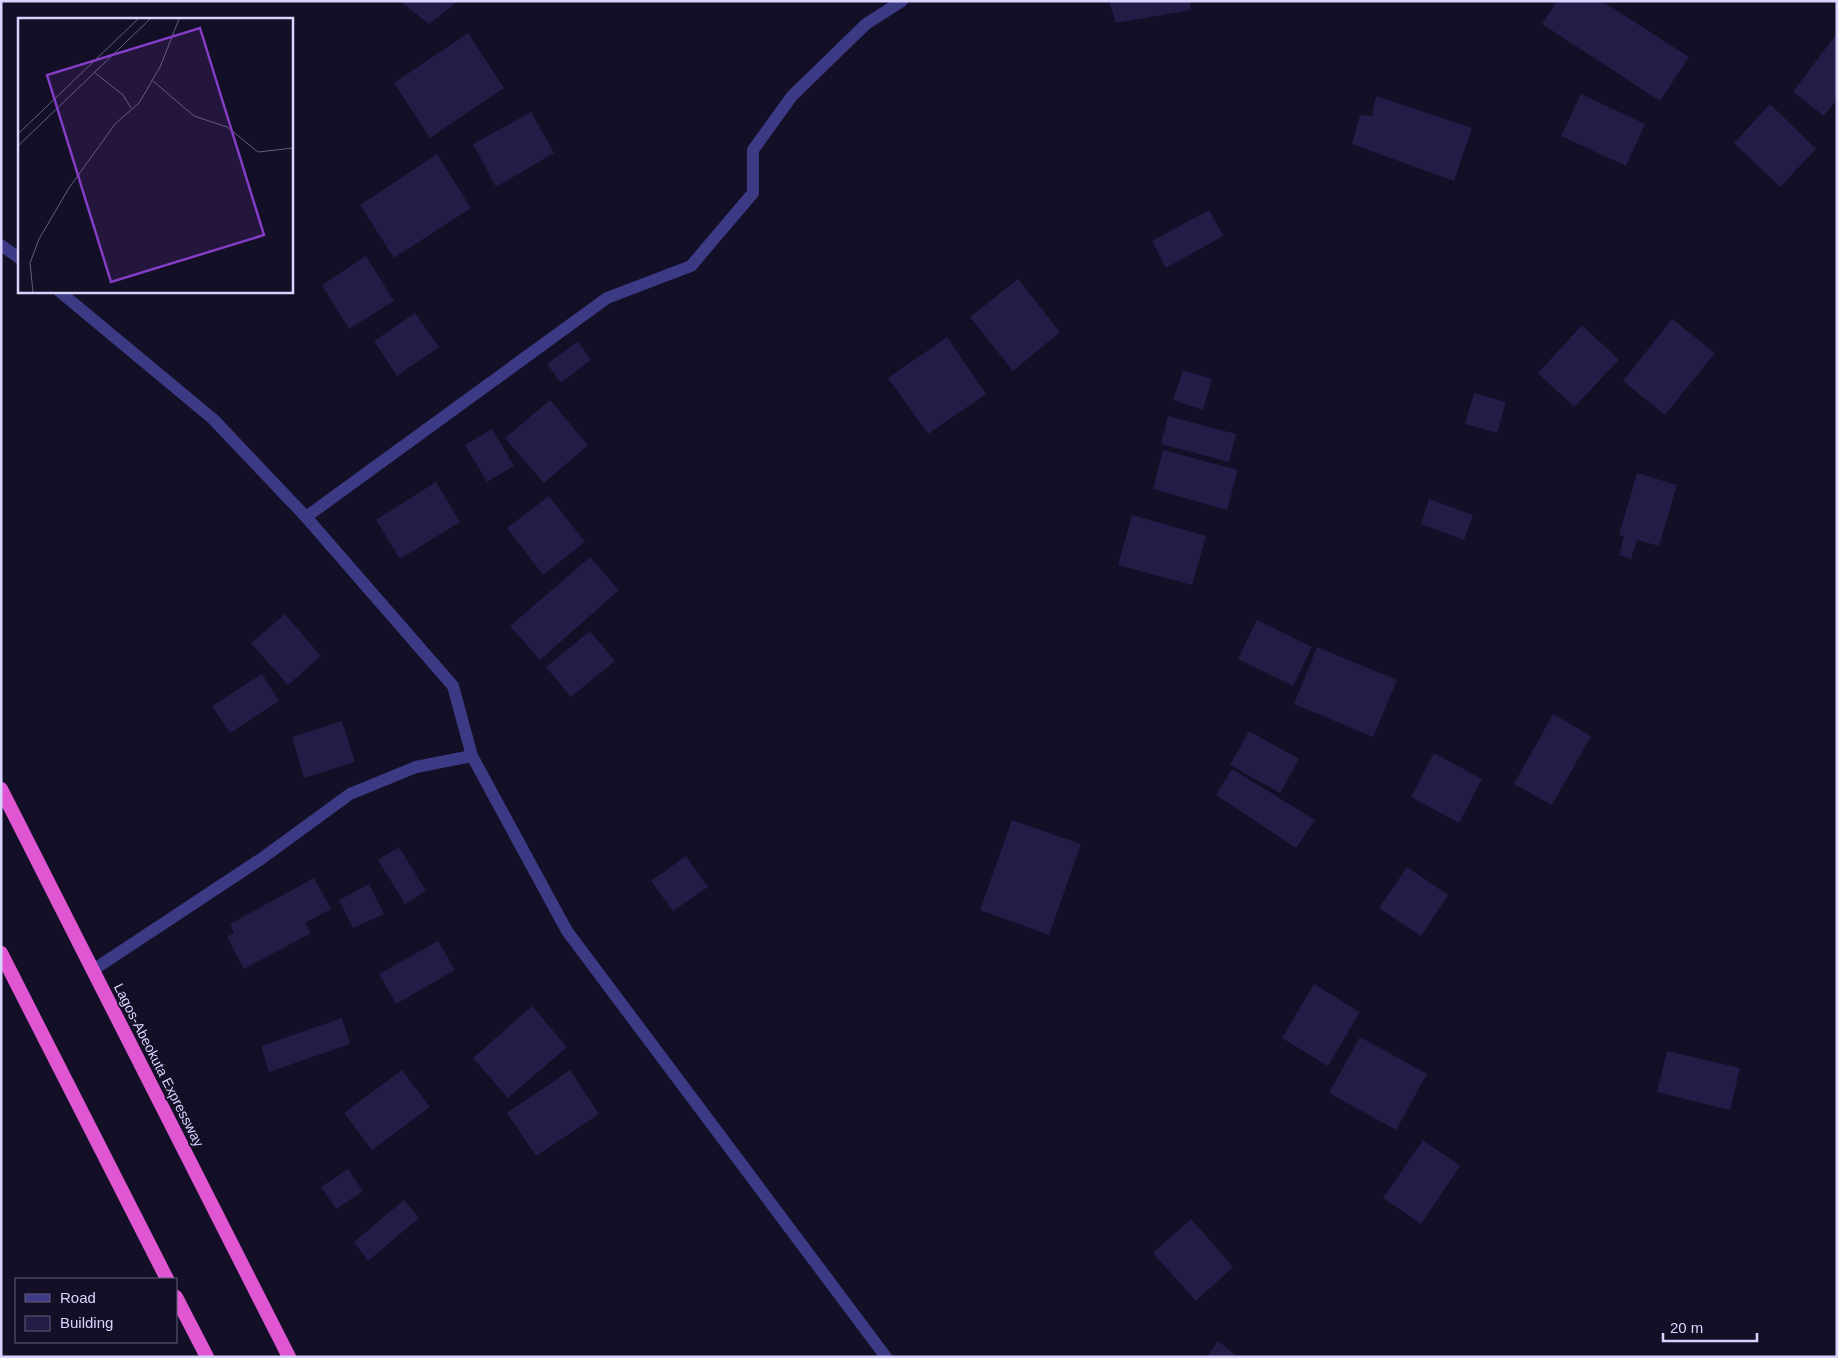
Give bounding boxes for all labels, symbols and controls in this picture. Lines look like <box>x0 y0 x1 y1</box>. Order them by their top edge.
inset map <box>18 18 292 292</box>
street label: Lagos-Abeokuta Expressway <box>111 981 207 1149</box>
legend <box>15 1278 178 1343</box>
text: Road <box>60 1289 96 1306</box>
scale bar <box>1663 1310 1757 1342</box>
text: Building <box>60 1314 113 1331</box>
text: 20 m <box>1670 1319 1703 1336</box>

